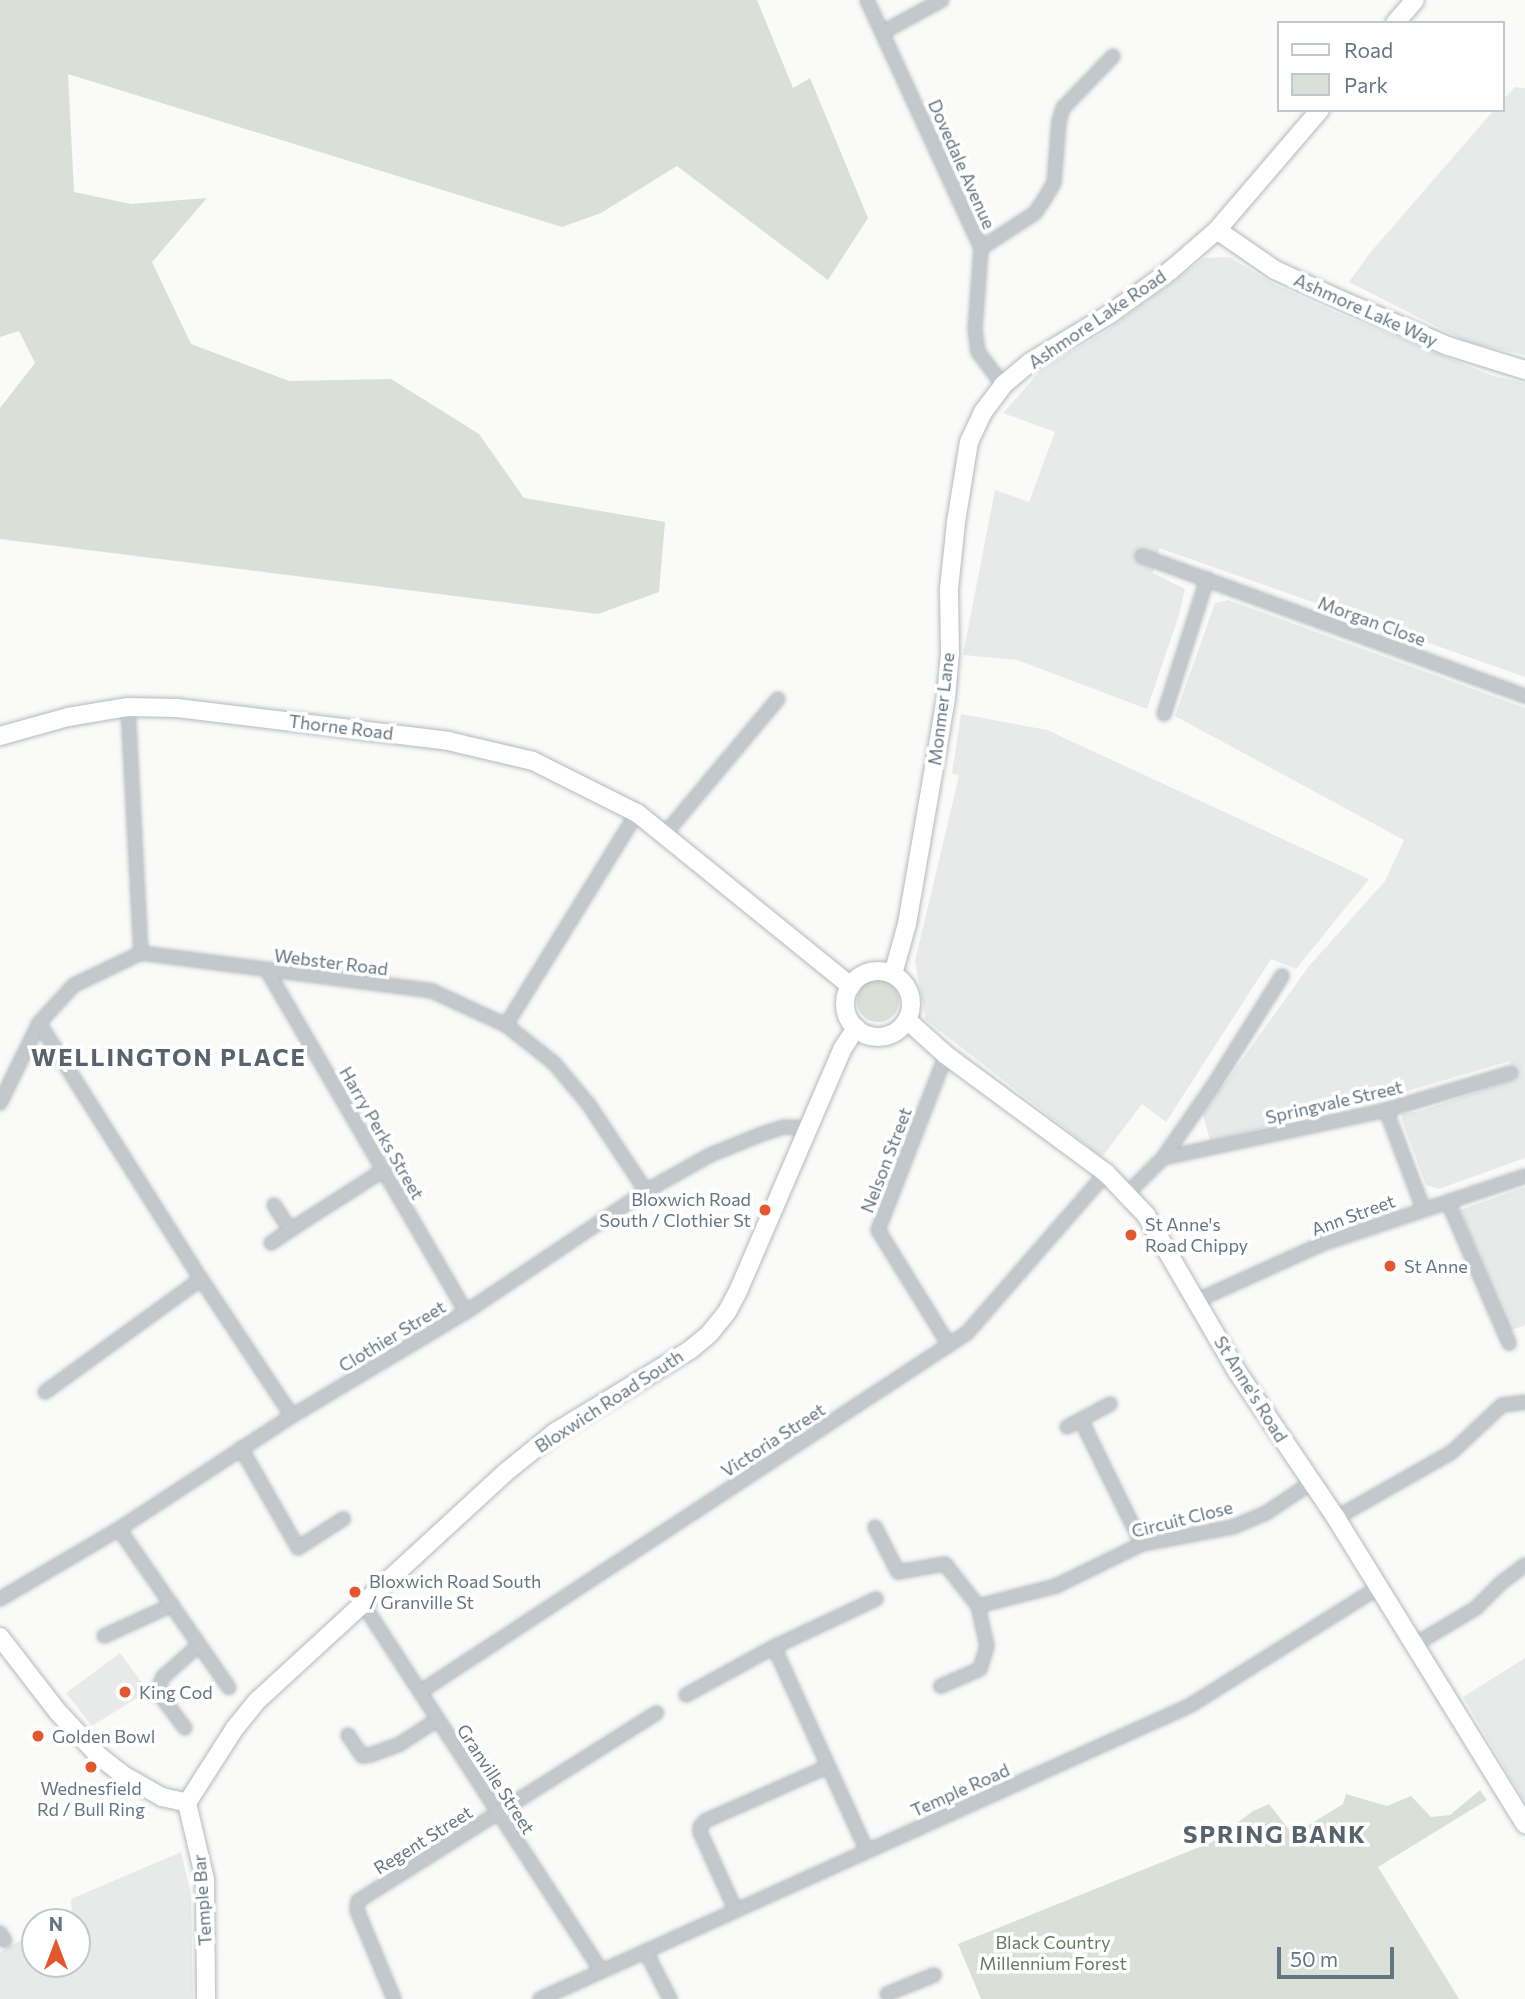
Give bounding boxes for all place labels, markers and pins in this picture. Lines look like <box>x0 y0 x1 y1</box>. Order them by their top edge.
place label: Bloxwich Road South / Clothier St <box>599 1189 751 1232</box>
marker: Bloxwich Road South / Clothier St <box>757 1202 773 1218</box>
place label: St Anne's Road Chippy <box>1145 1214 1248 1256</box>
marker: St Anne's Road Chippy <box>1123 1227 1139 1243</box>
place label: St Anne <box>1404 1255 1468 1277</box>
marker: St Anne <box>1382 1258 1398 1274</box>
place label: Bloxwich Road South / Granville St <box>369 1571 541 1614</box>
marker: Bloxwich Road South / Granville St <box>347 1584 363 1600</box>
place label: King Cod <box>139 1681 213 1703</box>
marker: King Cod <box>117 1684 133 1700</box>
place label: Golden Bowl <box>52 1725 155 1747</box>
marker: Golden Bowl <box>30 1728 46 1744</box>
marker: Wednesfield Rd / Bull Ring <box>83 1759 99 1775</box>
place label: Wednesfield Rd / Bull Ring <box>37 1778 145 1820</box>

